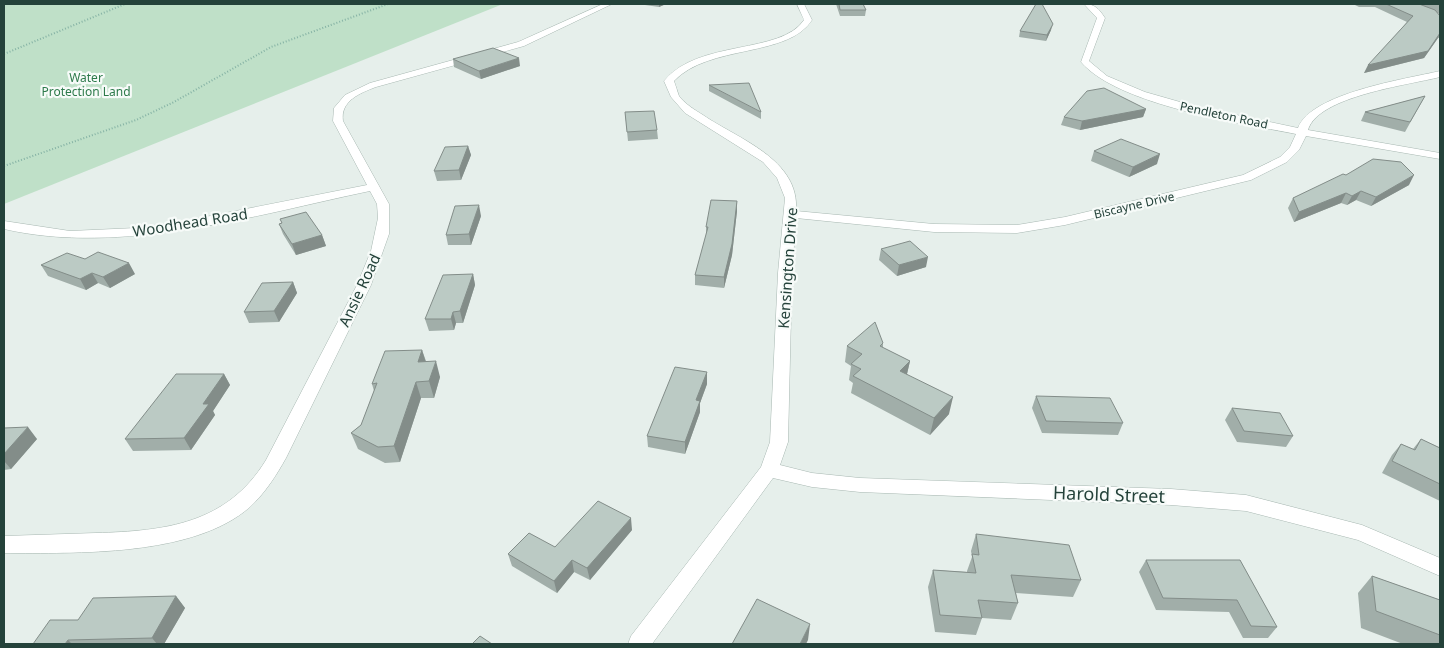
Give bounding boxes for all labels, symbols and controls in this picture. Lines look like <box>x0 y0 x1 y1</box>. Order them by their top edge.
park label: Water Protection Land <box>41 69 131 100</box>
street label: Pendleton Road <box>1178 97 1270 133</box>
street label: Biscayne Drive <box>1092 187 1176 223</box>
street label: Woodhead Road <box>131 203 249 241</box>
street label: Kensington Drive <box>773 207 801 329</box>
street label: Ansie Road <box>333 250 385 330</box>
street label: Harold Street <box>1053 480 1166 508</box>

